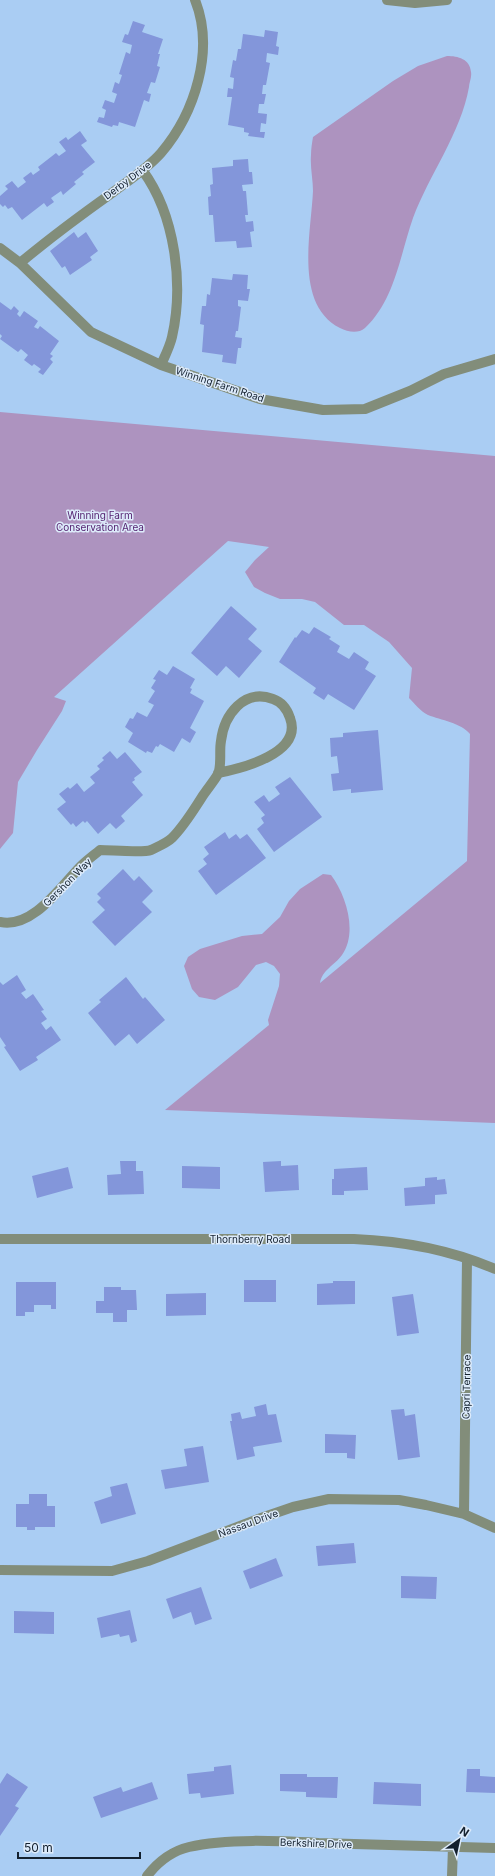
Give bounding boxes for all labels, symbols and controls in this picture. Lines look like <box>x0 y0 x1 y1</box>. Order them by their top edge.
street label: Derby Drive <box>101 158 153 202</box>
street label: Winning Farm Road <box>174 364 266 404</box>
park label: Winning Farm Conservation Area <box>56 509 144 533</box>
street label: Gershon Way <box>40 855 94 909</box>
street label: Thornberry Road <box>210 1233 290 1245</box>
street label: Capri Terrace <box>459 1354 473 1419</box>
street label: Nassau Drive <box>216 1507 280 1539</box>
north arrow <box>439 1820 479 1860</box>
text: N <box>457 1823 472 1840</box>
scale bar <box>18 1834 140 1860</box>
street label: Berkshire Drive <box>280 1836 353 1850</box>
text: 50 m <box>24 1840 53 1855</box>

